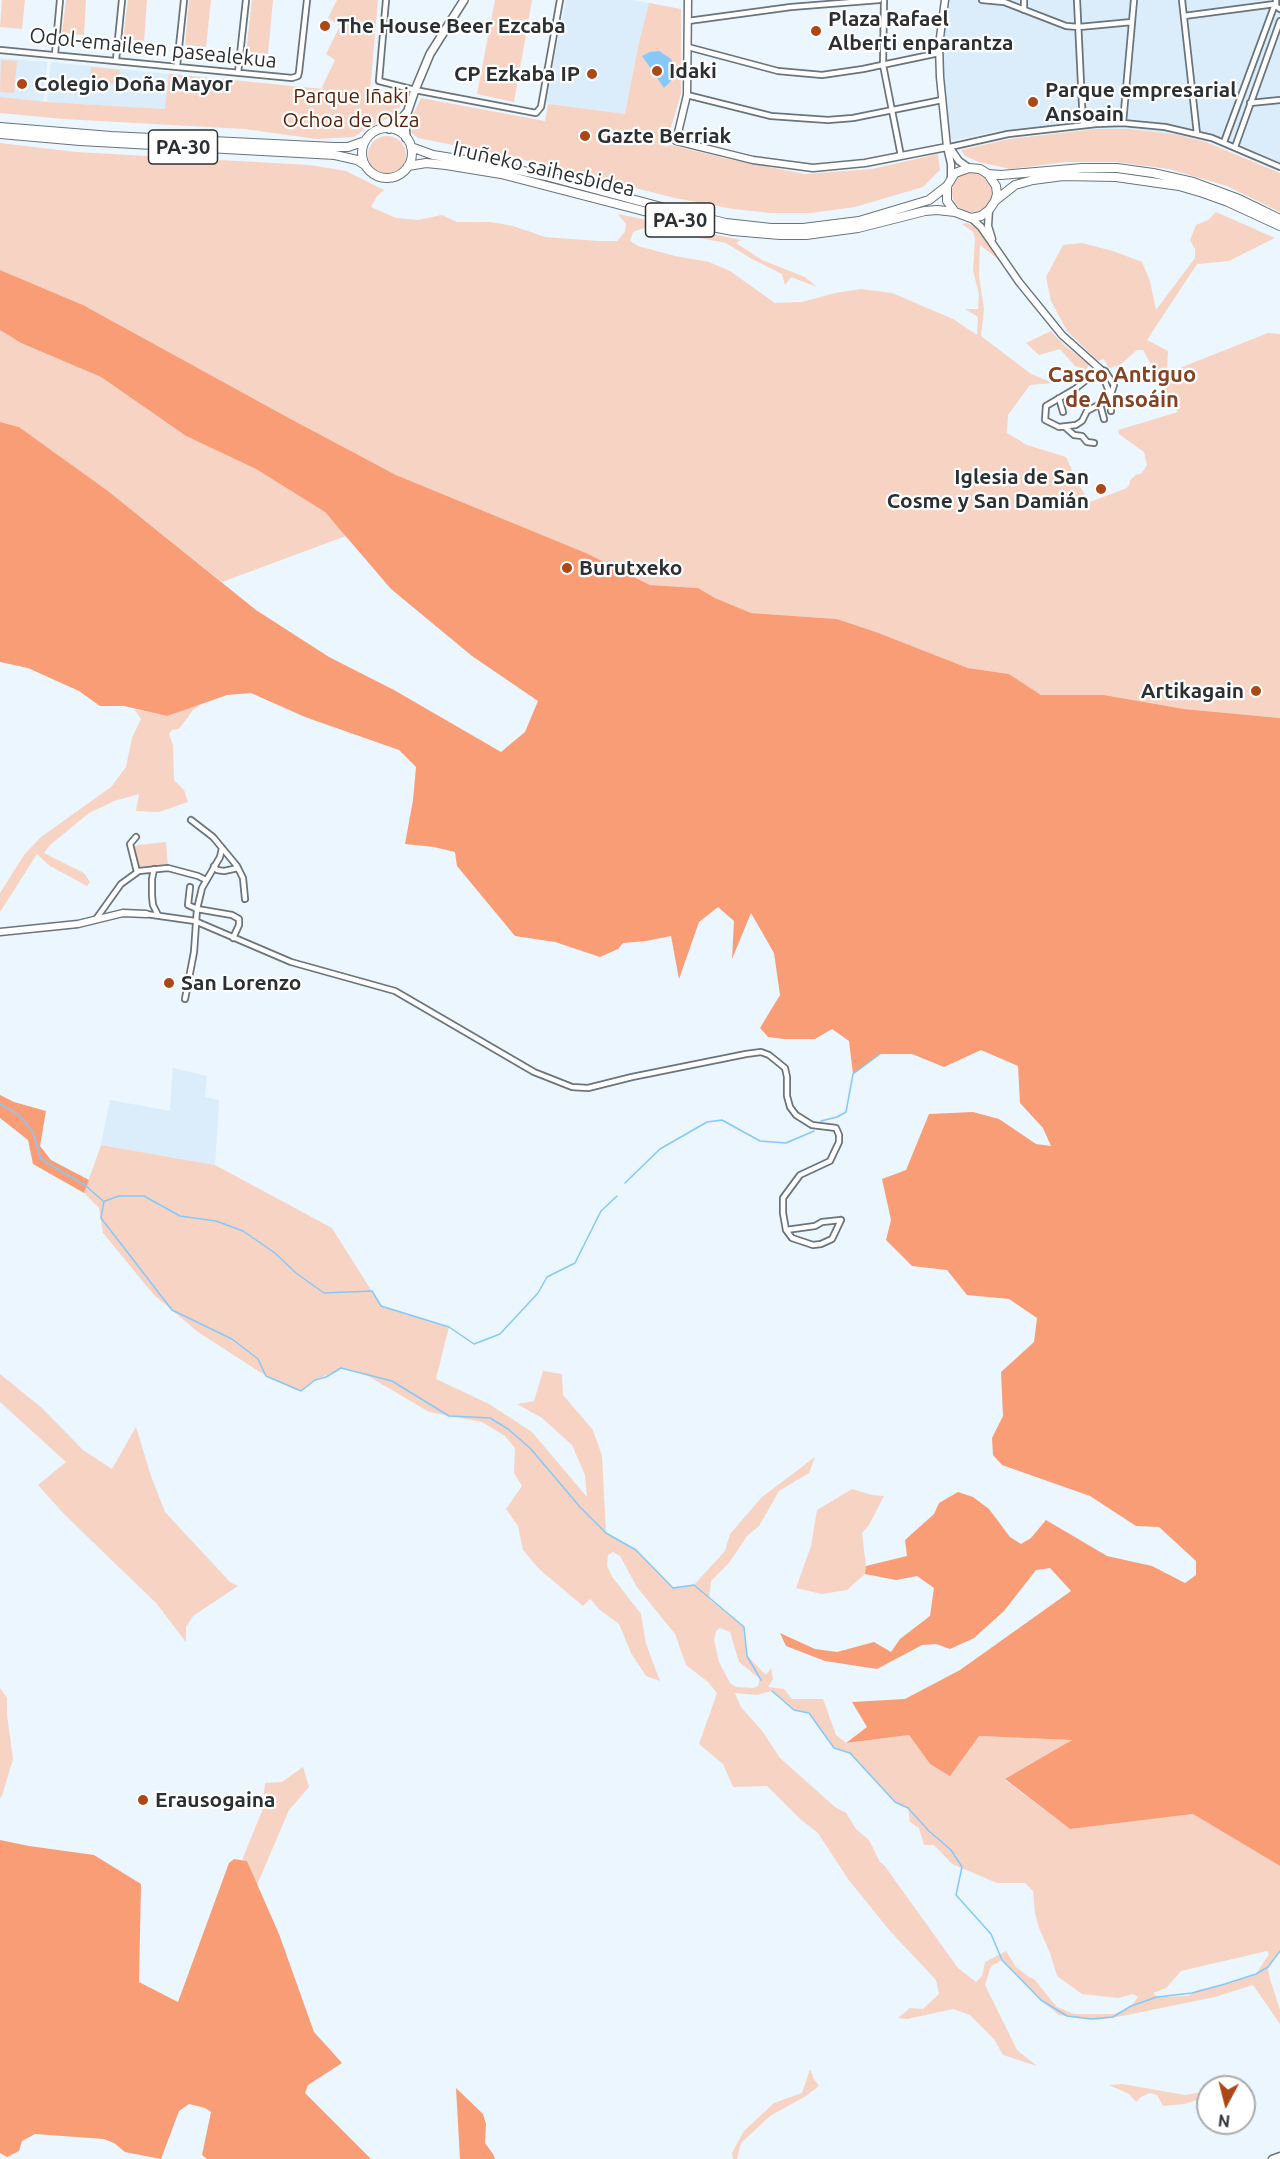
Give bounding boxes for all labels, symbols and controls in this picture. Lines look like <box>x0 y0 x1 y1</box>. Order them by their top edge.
place label: Plaza Rafael Alberti enparantza <box>828 6 1013 56</box>
place label: The House Beer Ezcaba <box>337 13 566 39</box>
marker: The House Beer Ezcaba <box>318 19 332 33</box>
street label: Odol-emaileen pasealekua <box>28 22 278 74</box>
marker: Plaza Rafael Alberti enparantza <box>809 24 823 38</box>
place label: Idaki <box>669 58 717 84</box>
place label: CP Ezkaba IP <box>454 61 580 87</box>
marker: Idaki <box>650 64 664 78</box>
marker: CP Ezkaba IP <box>585 67 599 81</box>
place label: Colegio Doña Mayor <box>34 71 233 97</box>
marker: Colegio Doña Mayor <box>15 77 29 91</box>
place label: Parque empresarial Ansoain <box>1045 77 1237 127</box>
park label: Parque Iñaki Ochoa de Olza <box>283 83 419 133</box>
marker: Parque empresarial Ansoain <box>1026 95 1040 109</box>
place label: Gazte Berriak <box>597 123 731 149</box>
marker: Gazte Berriak <box>578 129 592 143</box>
road number: PA-30 <box>148 130 218 164</box>
street label: Iruñeko saihesbidea <box>451 136 637 202</box>
road number: PA-30 <box>646 203 714 237</box>
district label: Casco Antiguo de Ansoáin <box>1048 362 1196 414</box>
place label: Iglesia de San Cosme y San Damián <box>887 464 1089 514</box>
marker: Iglesia de San Cosme y San Damián <box>1094 482 1108 496</box>
place label: Burutxeko <box>579 555 682 581</box>
marker: Burutxeko <box>560 561 574 575</box>
place label: Artikagain <box>1141 678 1244 704</box>
marker: Artikagain <box>1249 684 1263 698</box>
place label: San Lorenzo <box>181 970 301 996</box>
marker: San Lorenzo <box>162 976 176 990</box>
place label: Erausogaina <box>155 1787 276 1813</box>
marker: Erausogaina <box>136 1793 150 1807</box>
north arrow <box>1196 2075 1256 2135</box>
text: N <box>1217 2111 1231 2131</box>

